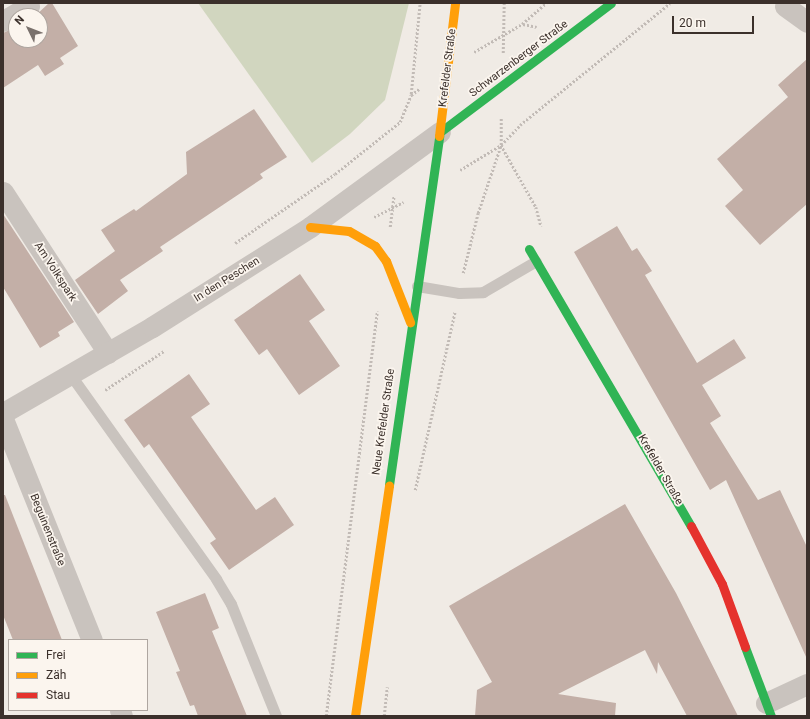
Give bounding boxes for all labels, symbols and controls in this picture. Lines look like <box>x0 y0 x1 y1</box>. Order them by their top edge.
north arrow <box>8 8 48 48</box>
scale bar <box>674 8 756 34</box>
text: N <box>12 13 27 27</box>
text: 20 m <box>679 16 706 30</box>
street label: Schwarzenberger Straße <box>467 18 571 100</box>
street label: Krefelder Straße <box>437 28 459 108</box>
street label: Am Volkspark <box>31 240 79 304</box>
street label: In den Peschen <box>192 255 262 305</box>
street label: Neue Krefelder Straße <box>370 368 398 476</box>
street label: Krefelder Straße <box>635 432 685 508</box>
street label: Beguinenstraße <box>27 492 67 568</box>
legend <box>8 639 148 711</box>
text: Frei <box>46 648 66 662</box>
text: Zäh <box>46 668 66 682</box>
text: Stau <box>46 688 70 702</box>

